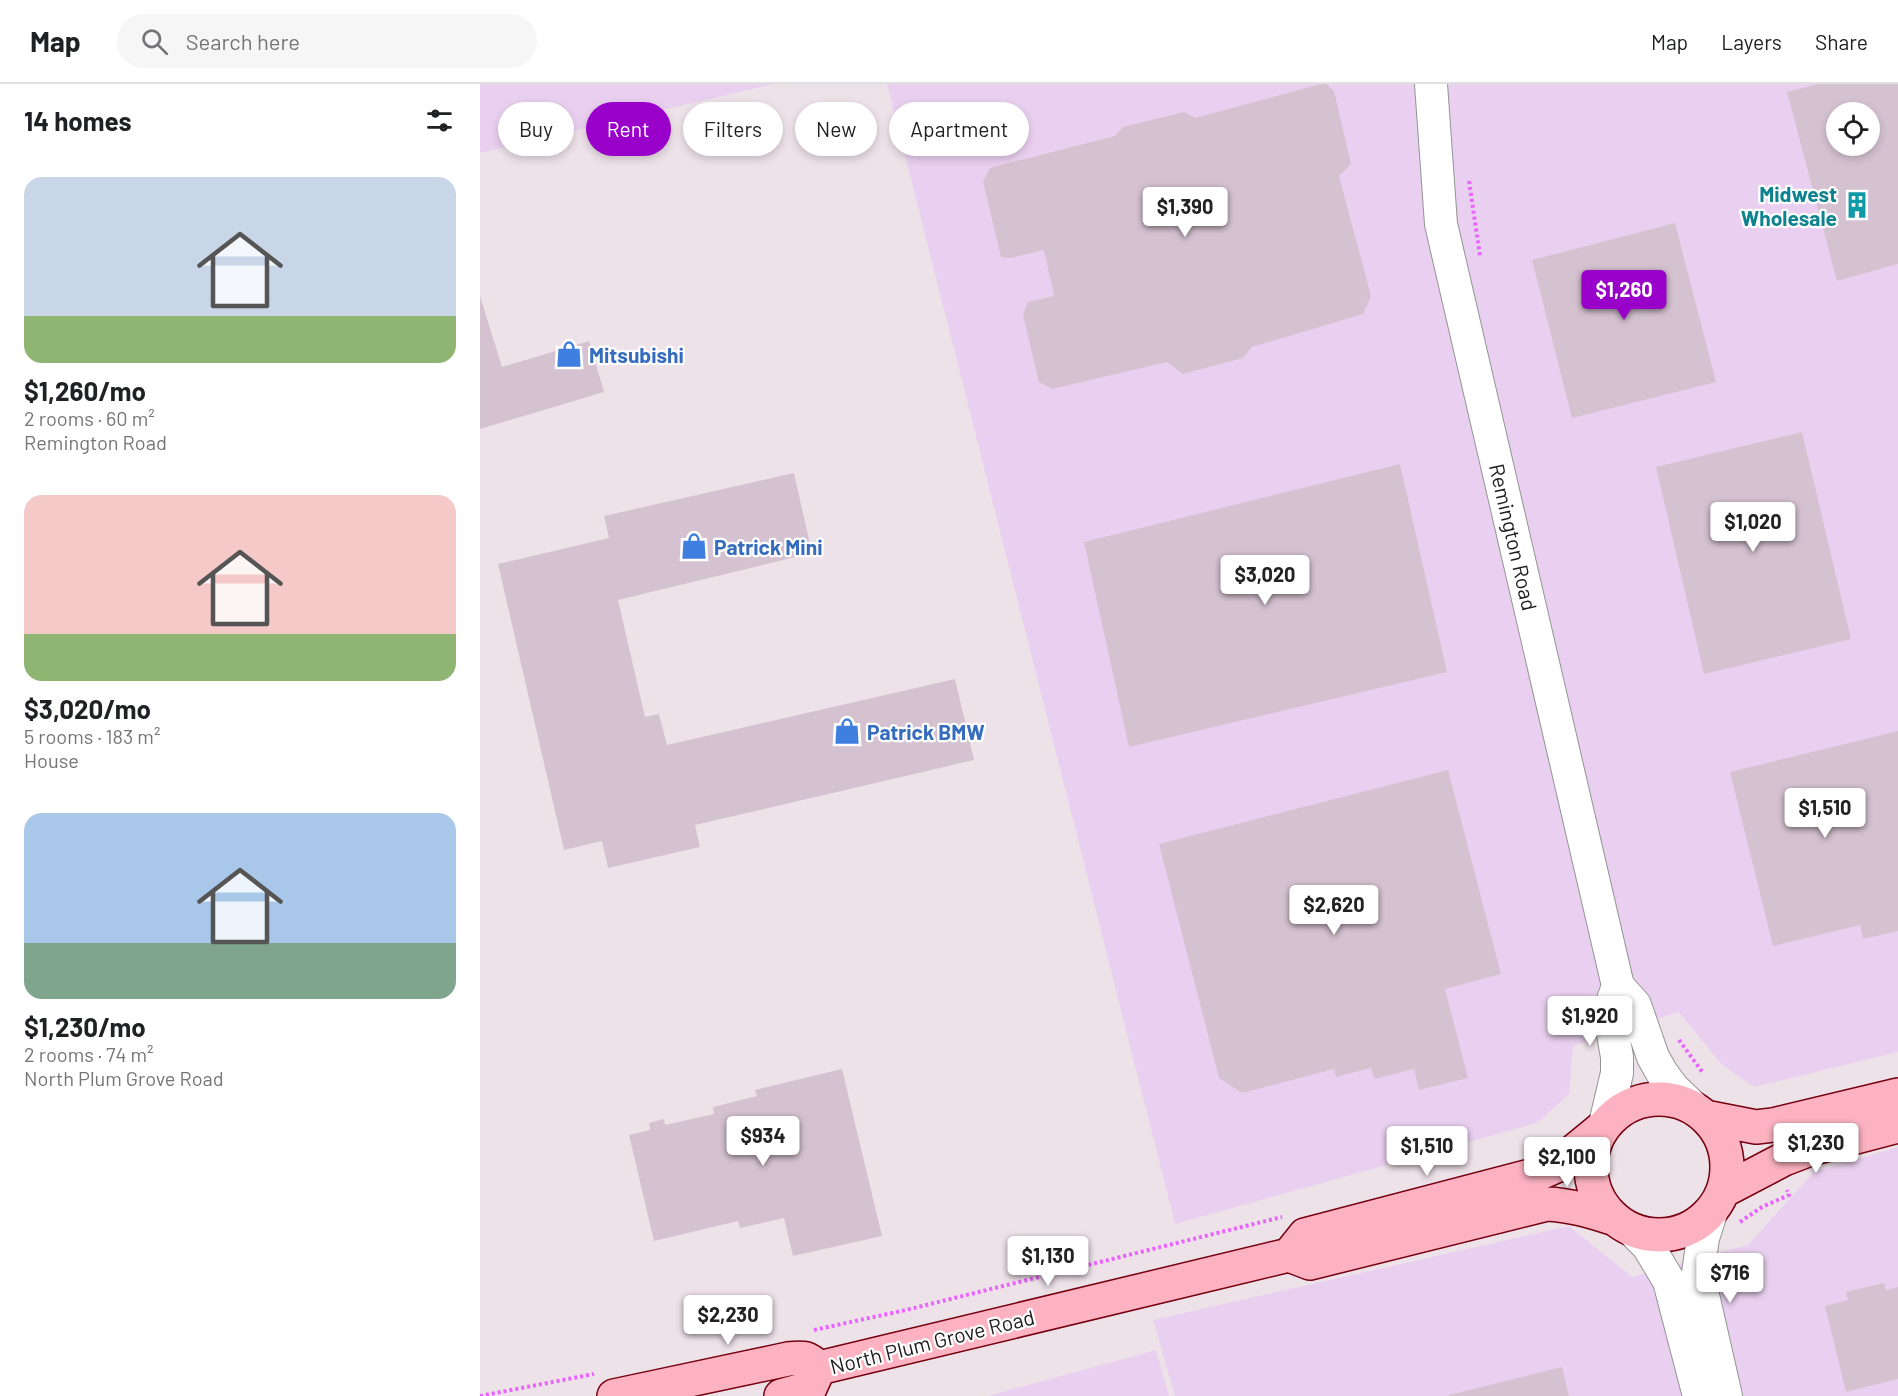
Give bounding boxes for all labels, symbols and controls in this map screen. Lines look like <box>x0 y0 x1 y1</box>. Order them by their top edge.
search box <box>117 14 537 68</box>
text: Map <box>30 24 81 58</box>
icon: search <box>138 25 171 58</box>
text: Search here <box>186 28 300 54</box>
text: Map <box>1651 29 1688 54</box>
text: Layers <box>1721 29 1782 54</box>
text: Share <box>1815 29 1868 54</box>
chip: Buy <box>498 102 574 156</box>
chip: Rent <box>586 102 671 156</box>
chip: Filters <box>683 102 783 156</box>
chip: New <box>795 102 877 156</box>
chip: Apartment <box>889 102 1029 156</box>
map controls <box>1826 102 1880 156</box>
button: locate <box>1826 102 1880 156</box>
icon: filters <box>423 104 456 137</box>
text: 14 homes <box>24 105 131 136</box>
place label: Midwest Wholesale <box>1741 181 1837 230</box>
pin: $1,390 <box>1136 187 1234 238</box>
building icon: Midwest Wholesale <box>1842 190 1872 220</box>
text: $1,390 <box>1157 194 1213 218</box>
icon: home <box>186 216 294 324</box>
pin: $1,260 <box>1575 270 1673 321</box>
text: $1,260 <box>1595 277 1653 301</box>
shop icon: Mitsubishi <box>554 339 584 369</box>
place label: Mitsubishi <box>589 342 684 367</box>
text: $1,260/mo <box>24 375 146 406</box>
text: 2 rooms · 60 m² <box>24 406 155 430</box>
text: Remington Road <box>24 430 167 454</box>
street label: Remington Road <box>1485 461 1543 613</box>
pin: $1,020 <box>1704 502 1802 553</box>
text: $1,020 <box>1724 509 1782 533</box>
shop icon: Patrick Mini <box>679 531 709 561</box>
icon: home <box>186 534 294 642</box>
place label: Patrick Mini <box>714 534 823 559</box>
pin: $3,020 <box>1216 555 1314 606</box>
text: $3,020 <box>1234 562 1296 586</box>
text: $3,020/mo <box>24 693 151 724</box>
shop icon: Patrick BMW <box>832 716 862 746</box>
place label: Patrick BMW <box>867 719 985 744</box>
text: 5 rooms · 183 m² <box>24 724 160 748</box>
text: House <box>24 748 79 772</box>
pin: $1,510 <box>1776 788 1874 839</box>
text: $1,510 <box>1799 795 1851 819</box>
icon: home <box>186 852 294 960</box>
pin: $2,620 <box>1285 885 1383 936</box>
text: $2,620 <box>1303 892 1365 916</box>
pin: $1,920 <box>1541 996 1639 1047</box>
text: $1,920 <box>1561 1003 1619 1027</box>
text: $1,230/mo <box>24 1011 146 1042</box>
text: 2 rooms · 74 m² <box>24 1042 154 1066</box>
text: North Plum Grove Road <box>24 1066 224 1090</box>
pin: $934 <box>727 1116 799 1167</box>
text: $934 <box>741 1123 785 1147</box>
pin: $1,230 <box>1767 1123 1865 1174</box>
pin: $1,510 <box>1378 1126 1476 1177</box>
text: $1,230 <box>1788 1130 1844 1154</box>
text: $1,510 <box>1401 1133 1453 1157</box>
pin: $2,100 <box>1518 1137 1616 1188</box>
text: $2,100 <box>1538 1144 1596 1168</box>
pin: $1,130 <box>999 1236 1097 1287</box>
text: $1,130 <box>1021 1243 1075 1267</box>
pin: $716 <box>1694 1253 1766 1304</box>
text: $716 <box>1710 1260 1750 1284</box>
pin: $2,230 <box>679 1295 777 1346</box>
text: $2,230 <box>697 1302 759 1326</box>
street label: North Plum Grove Road <box>827 1304 1037 1378</box>

